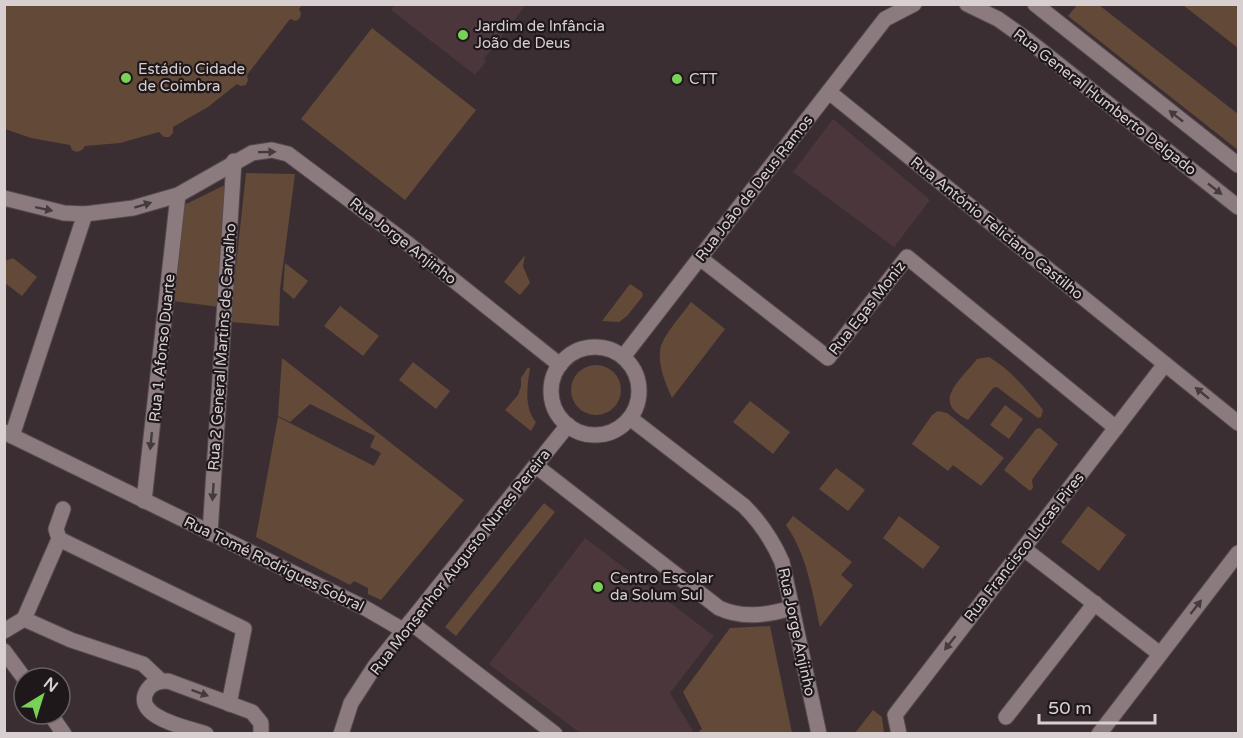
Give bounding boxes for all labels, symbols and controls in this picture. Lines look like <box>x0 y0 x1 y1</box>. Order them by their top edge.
place label: Jardim de Infância João de Deus <box>475 17 605 52</box>
street label: Rua General Humberto Delgado <box>1010 25 1200 179</box>
marker: Jardim de Infância João de Deus <box>456 28 470 42</box>
place label: Estádio Cidade de Coimbra <box>138 60 245 95</box>
place label: CTT <box>689 70 718 88</box>
marker: Estádio Cidade de Coimbra <box>119 71 133 85</box>
marker: CTT <box>670 72 684 86</box>
one-way arrow <box>1168 110 1184 123</box>
street label: Rua João de Deus Ramos <box>691 111 817 265</box>
one-way arrow <box>258 147 277 156</box>
street label: Rua António Feliciano Castilho <box>907 153 1087 303</box>
one-way arrow <box>1208 182 1223 194</box>
street label: Rua Jorge Anjinho <box>346 194 460 288</box>
one-way arrow <box>134 200 152 209</box>
one-way arrow <box>35 205 54 214</box>
street label: Rua 2 General Martins de Carvalho <box>204 223 240 471</box>
street label: Rua Egas Moniz <box>825 257 909 359</box>
street label: Rua 1 Afonso Duarte <box>145 273 179 423</box>
one-way arrow <box>1194 387 1210 400</box>
one-way arrow <box>146 432 156 451</box>
street label: Rua Monsenhor Augusto Nunes Pereira <box>366 445 554 679</box>
street label: Rua Francisco Lucas Pires <box>960 469 1088 625</box>
one-way arrow <box>208 482 217 501</box>
street label: Rua Tomé Rodrigues Sobral <box>181 512 367 616</box>
street label: Rua Jorge Anjinho <box>775 566 819 698</box>
place label: Centro Escolar da Solum Sul <box>610 569 714 604</box>
marker: Centro Escolar da Solum Sul <box>591 580 605 594</box>
one-way arrow <box>1190 600 1202 616</box>
one-way arrow <box>944 635 957 651</box>
north arrow <box>12 666 72 726</box>
text: N <box>39 673 62 697</box>
scale bar <box>1039 687 1154 725</box>
one-way arrow <box>191 688 209 698</box>
text: 50 m <box>1048 697 1092 719</box>

